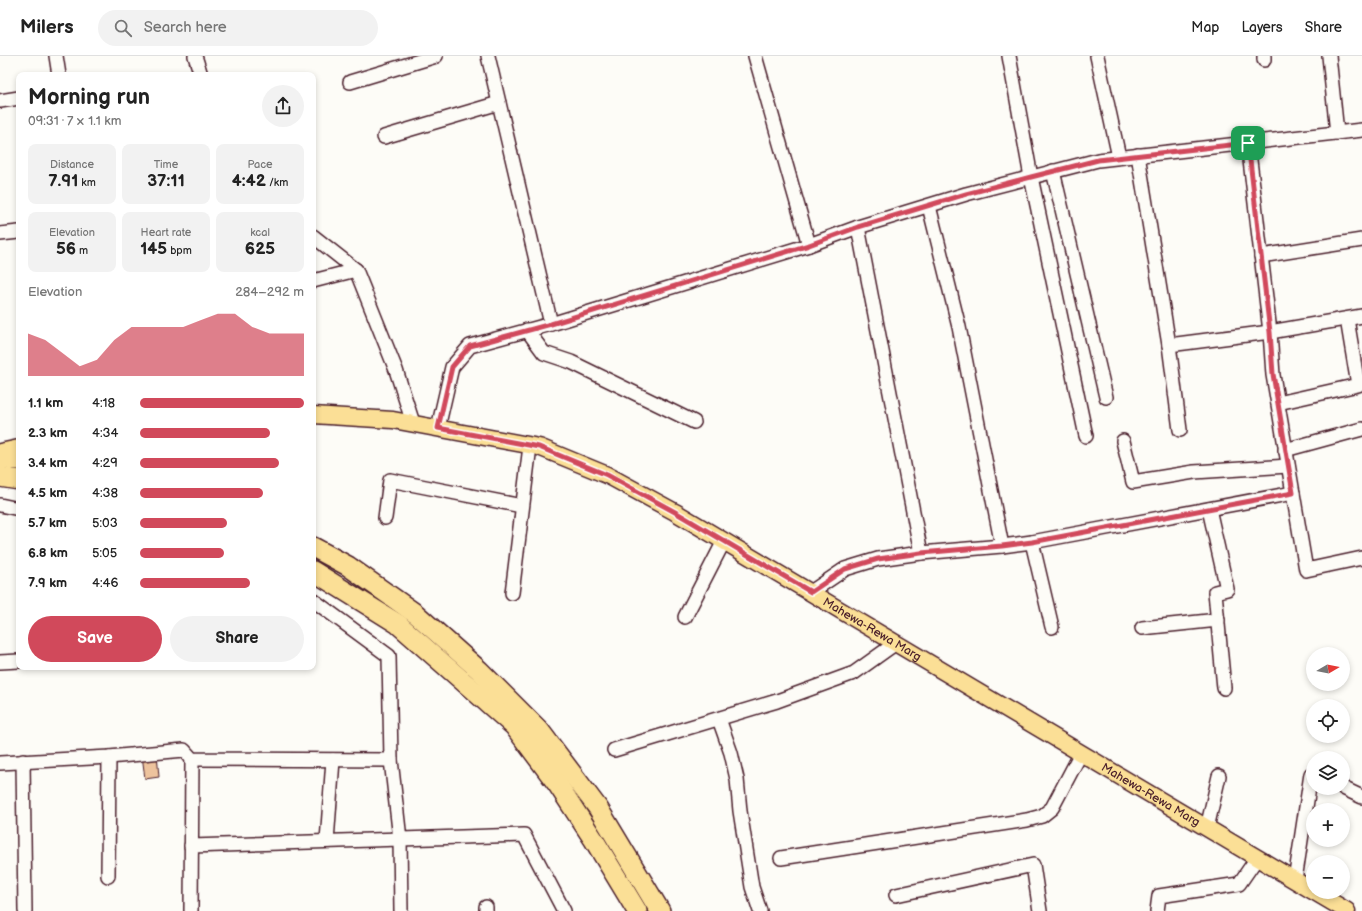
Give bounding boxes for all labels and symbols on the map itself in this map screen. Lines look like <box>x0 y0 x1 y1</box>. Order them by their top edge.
pin <box>1231 126 1265 160</box>
street label: Mahewa-Rewa Marg <box>820 594 924 664</box>
north arrow <box>1306 647 1350 691</box>
street label: Mahewa-Rewa Marg <box>1099 760 1203 830</box>

